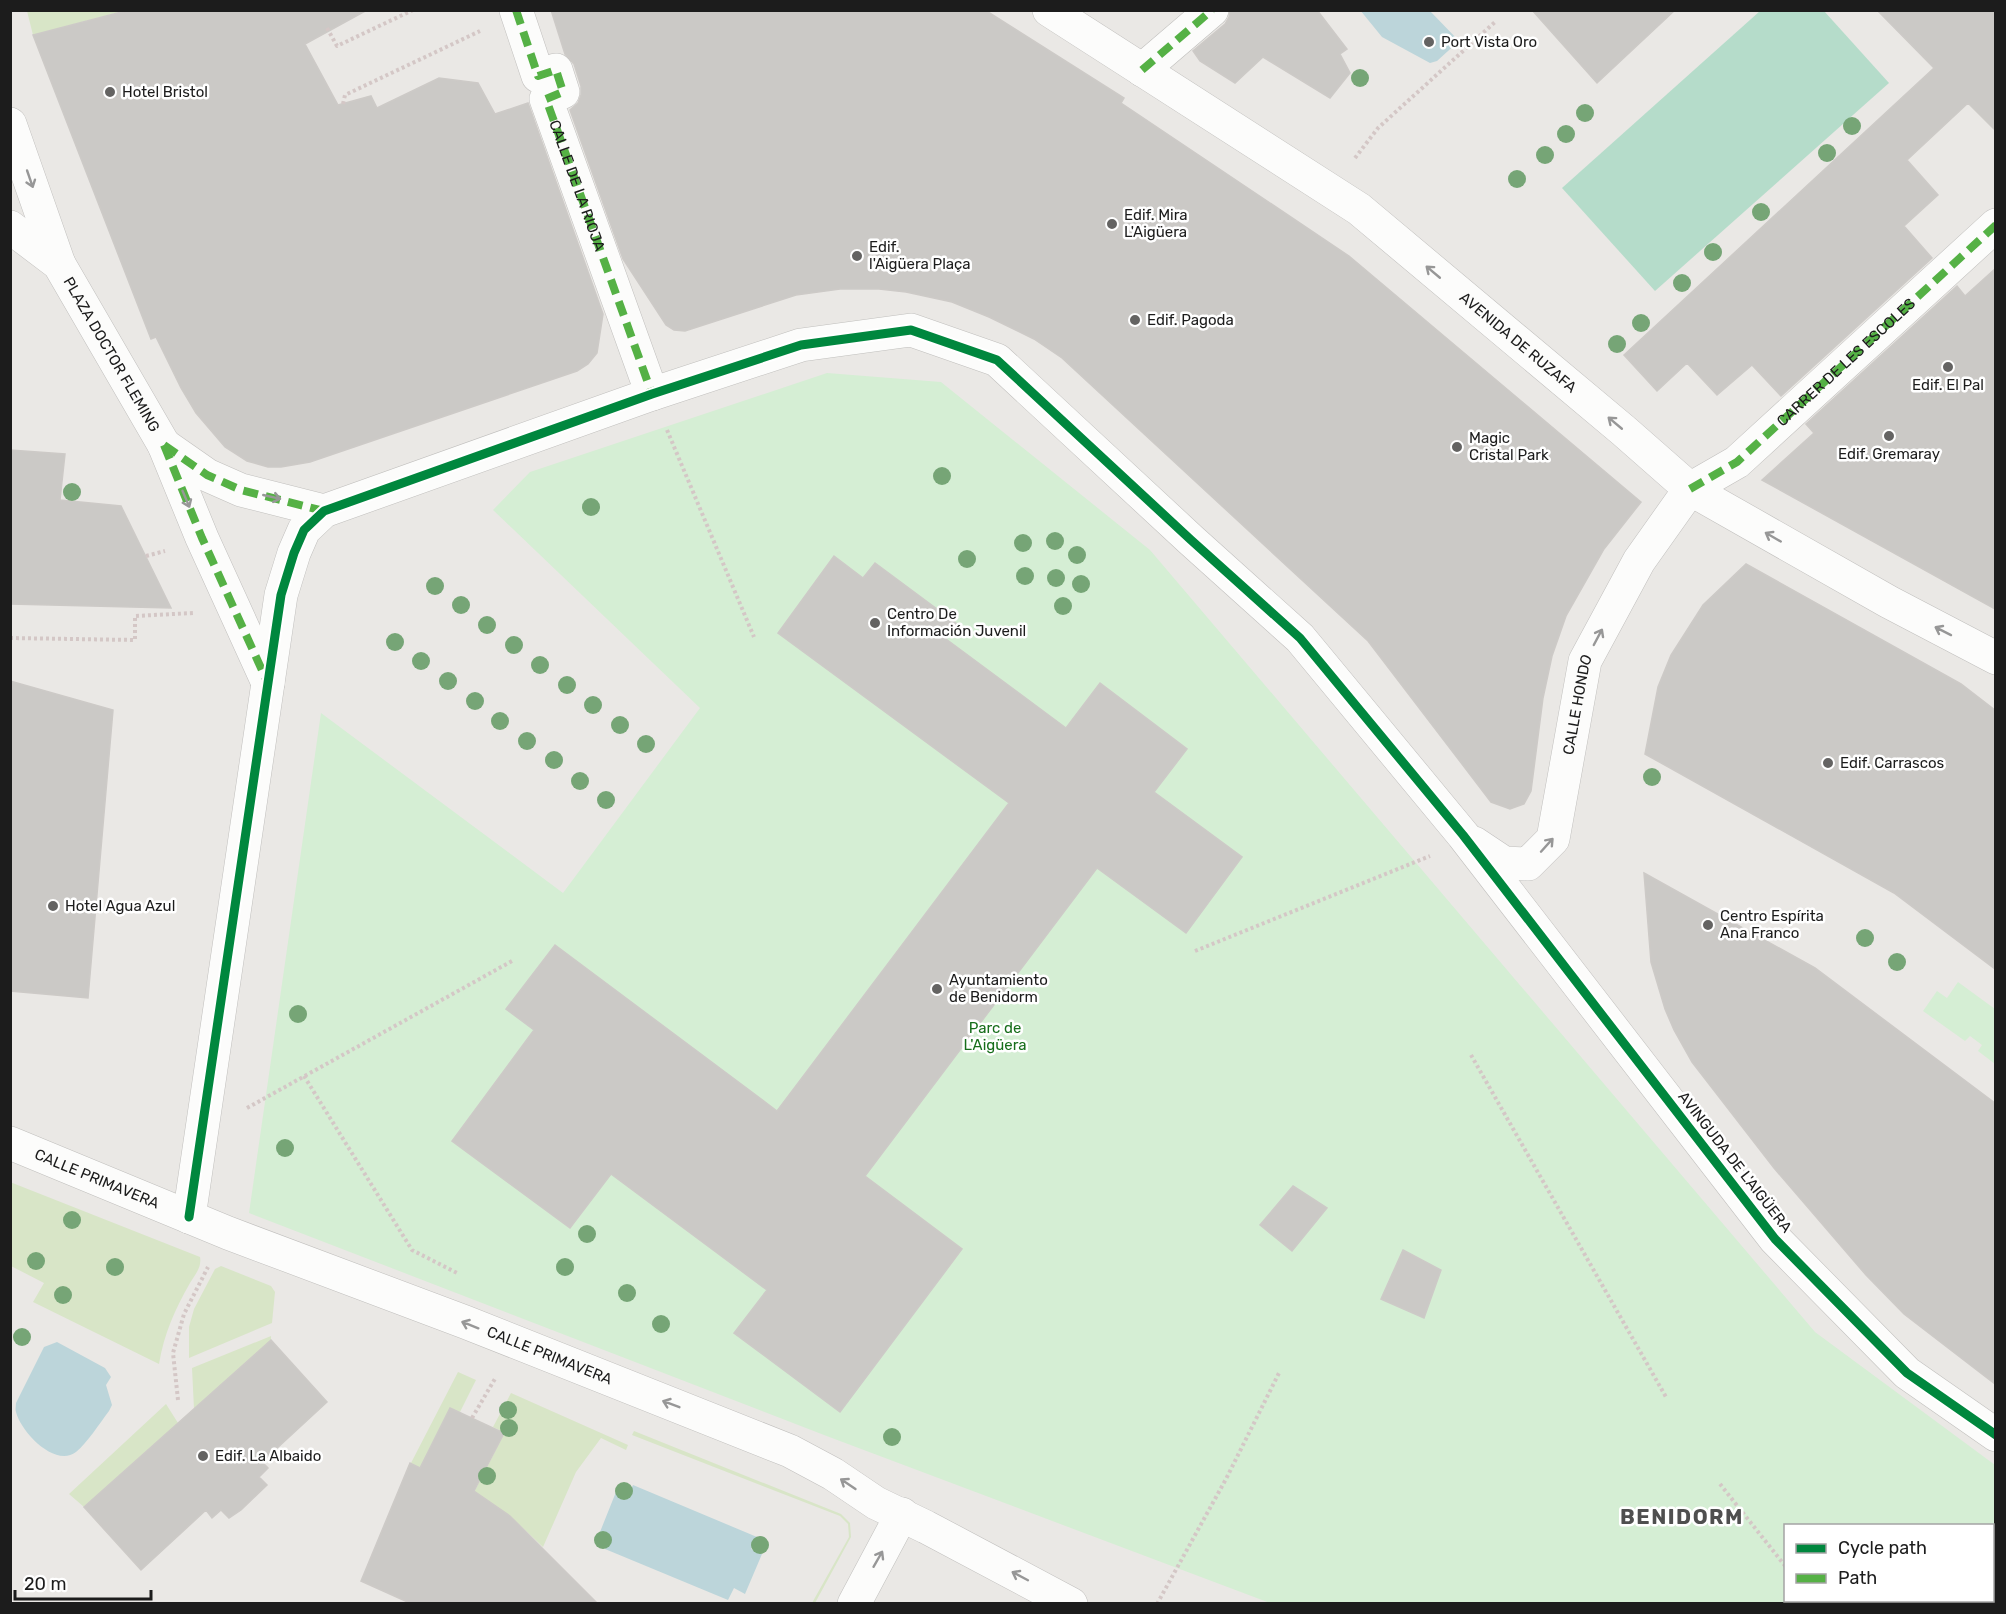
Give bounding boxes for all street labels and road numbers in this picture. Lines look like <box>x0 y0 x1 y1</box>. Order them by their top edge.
street label: CALLE DE LA RIOJA <box>545 118 609 254</box>
street label: PLAZA DOCTOR FLEMING <box>60 274 163 435</box>
street label: AVENIDA DE RUZAFA <box>1456 288 1580 396</box>
street label: CARRER DE LES ESCOLES <box>1773 294 1919 430</box>
street label: CALLE HONDO <box>1559 651 1596 756</box>
street label: AVINGUDA DE L'AIGÜERA <box>1674 1088 1796 1236</box>
street label: CALLE PRIMAVERA <box>32 1145 162 1213</box>
street label: CALLE PRIMAVERA <box>484 1323 615 1389</box>

